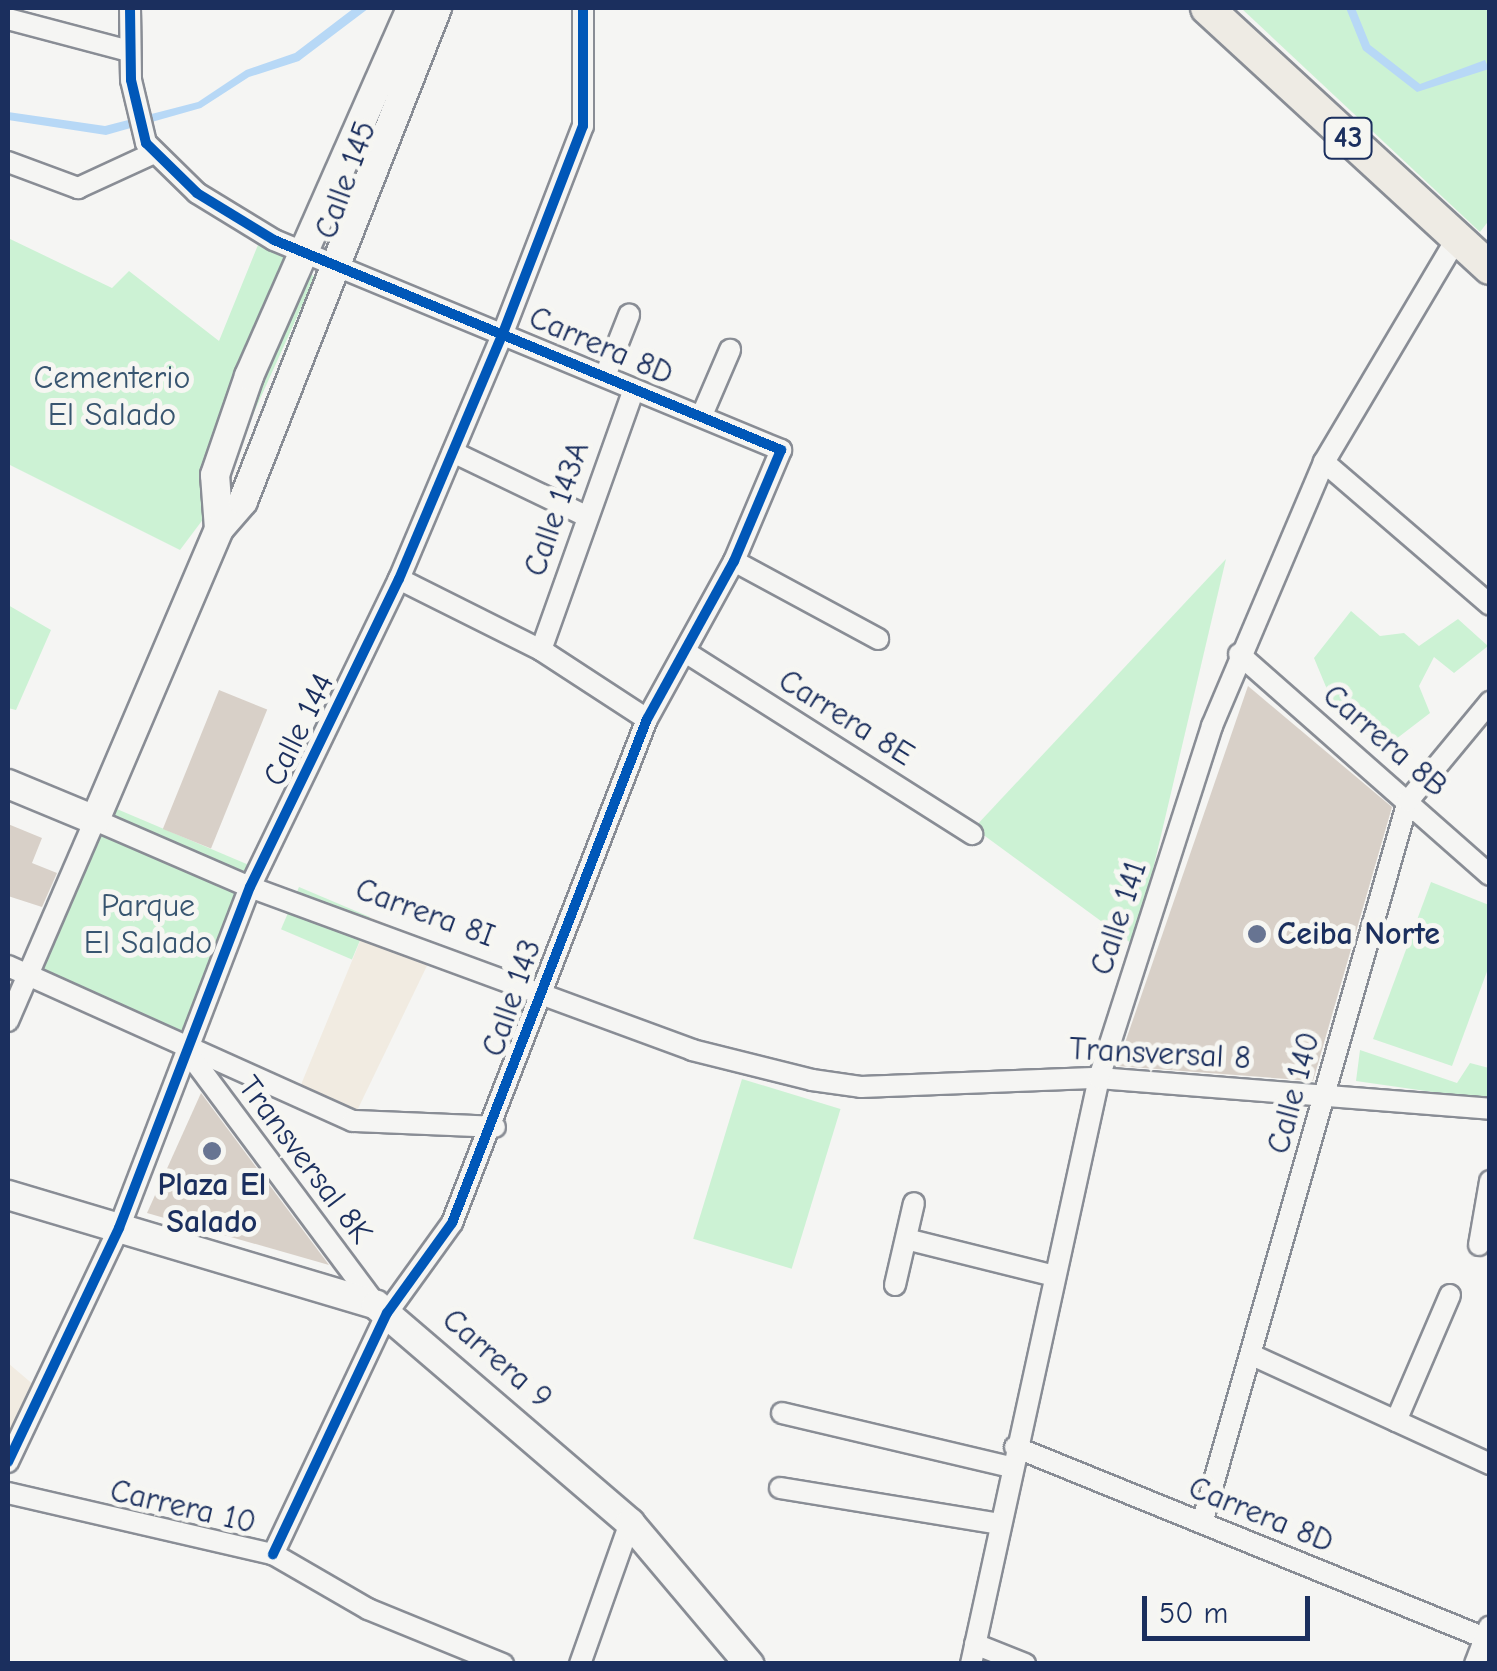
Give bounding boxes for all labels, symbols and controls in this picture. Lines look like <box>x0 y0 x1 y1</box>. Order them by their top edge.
road number: 43 <box>1323 113 1373 163</box>
street label: Calle 145 <box>307 116 385 244</box>
street label: Carrera 8D <box>523 298 679 394</box>
park label: Cementerio El Salado <box>33 360 191 435</box>
street label: Calle 143A <box>516 437 598 581</box>
street label: Carrera 8E <box>771 661 921 775</box>
street label: Calle 144 <box>255 667 343 793</box>
street label: Carrera 8B <box>1315 676 1455 806</box>
street label: Calle 141 <box>1083 856 1155 980</box>
street label: Carrera 8I <box>350 870 500 956</box>
park label: Parque El Salado <box>84 888 212 963</box>
place label: Ceiba Norte <box>1277 915 1440 953</box>
marker: Ceiba Norte <box>1246 923 1268 945</box>
street label: Calle 143 <box>474 934 550 1062</box>
street label: Calle 140 <box>1259 1028 1329 1158</box>
street label: Transversal 8 <box>1068 1030 1252 1078</box>
street label: Transversal 8K <box>230 1069 380 1251</box>
marker: Plaza El Salado <box>201 1140 223 1162</box>
place label: Plaza El Salado <box>158 1167 266 1242</box>
street label: Carrera 9 <box>434 1301 560 1417</box>
street label: Carrera 8D <box>1183 1469 1339 1561</box>
street label: Carrera 10 <box>106 1472 260 1542</box>
scale bar <box>1147 1576 1314 1638</box>
text: 50 m <box>1159 1596 1228 1631</box>

